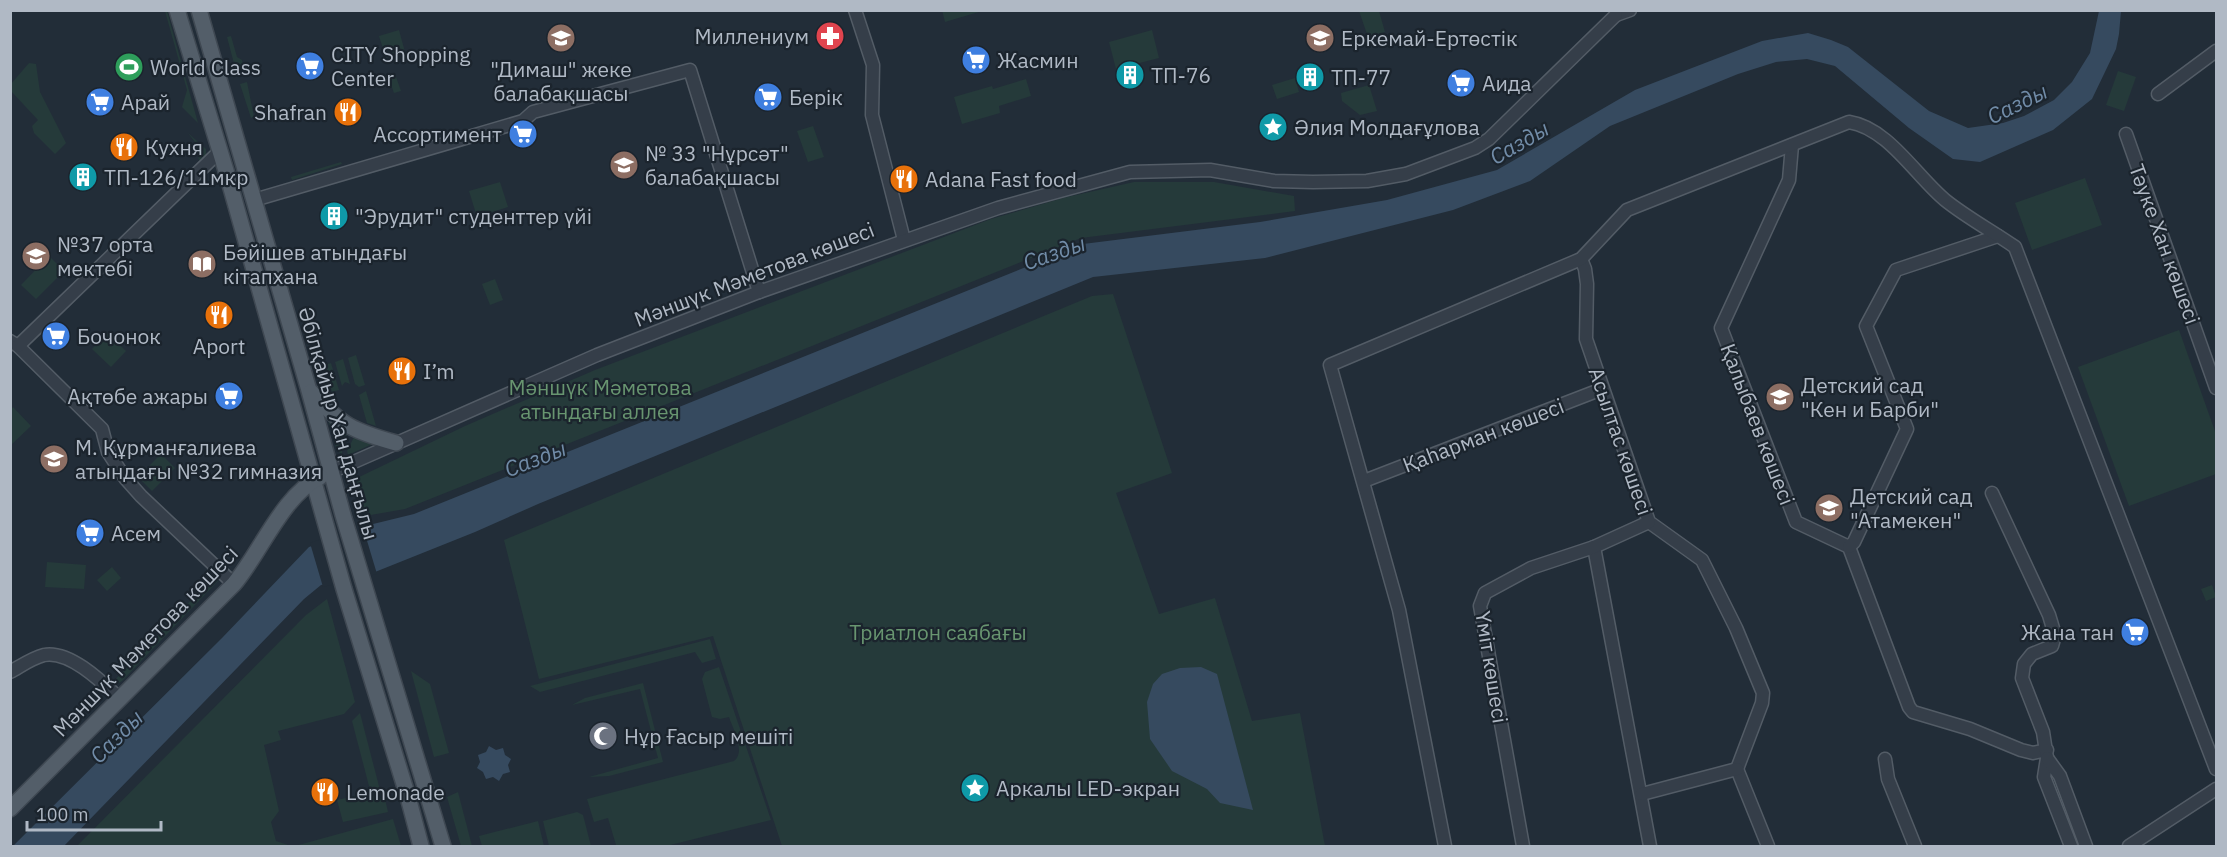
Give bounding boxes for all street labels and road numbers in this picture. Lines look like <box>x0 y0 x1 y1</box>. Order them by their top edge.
street label: Тәуке Хан көшесі <box>2123 160 2207 328</box>
street label: Мәншүк Мәметова көшесі <box>630 215 878 333</box>
street label: Әбілқайыр Хан даңғылы <box>292 303 386 543</box>
street label: Қалыбаев көшесі <box>1714 339 1802 509</box>
street label: Асылтас көшесі <box>1583 363 1659 519</box>
street label: Қаһарман көшесі <box>1398 391 1568 479</box>
street label: Мәншүк Мәметова көшесі <box>46 539 244 743</box>
street label: Үміт көшесі <box>1469 609 1515 725</box>

